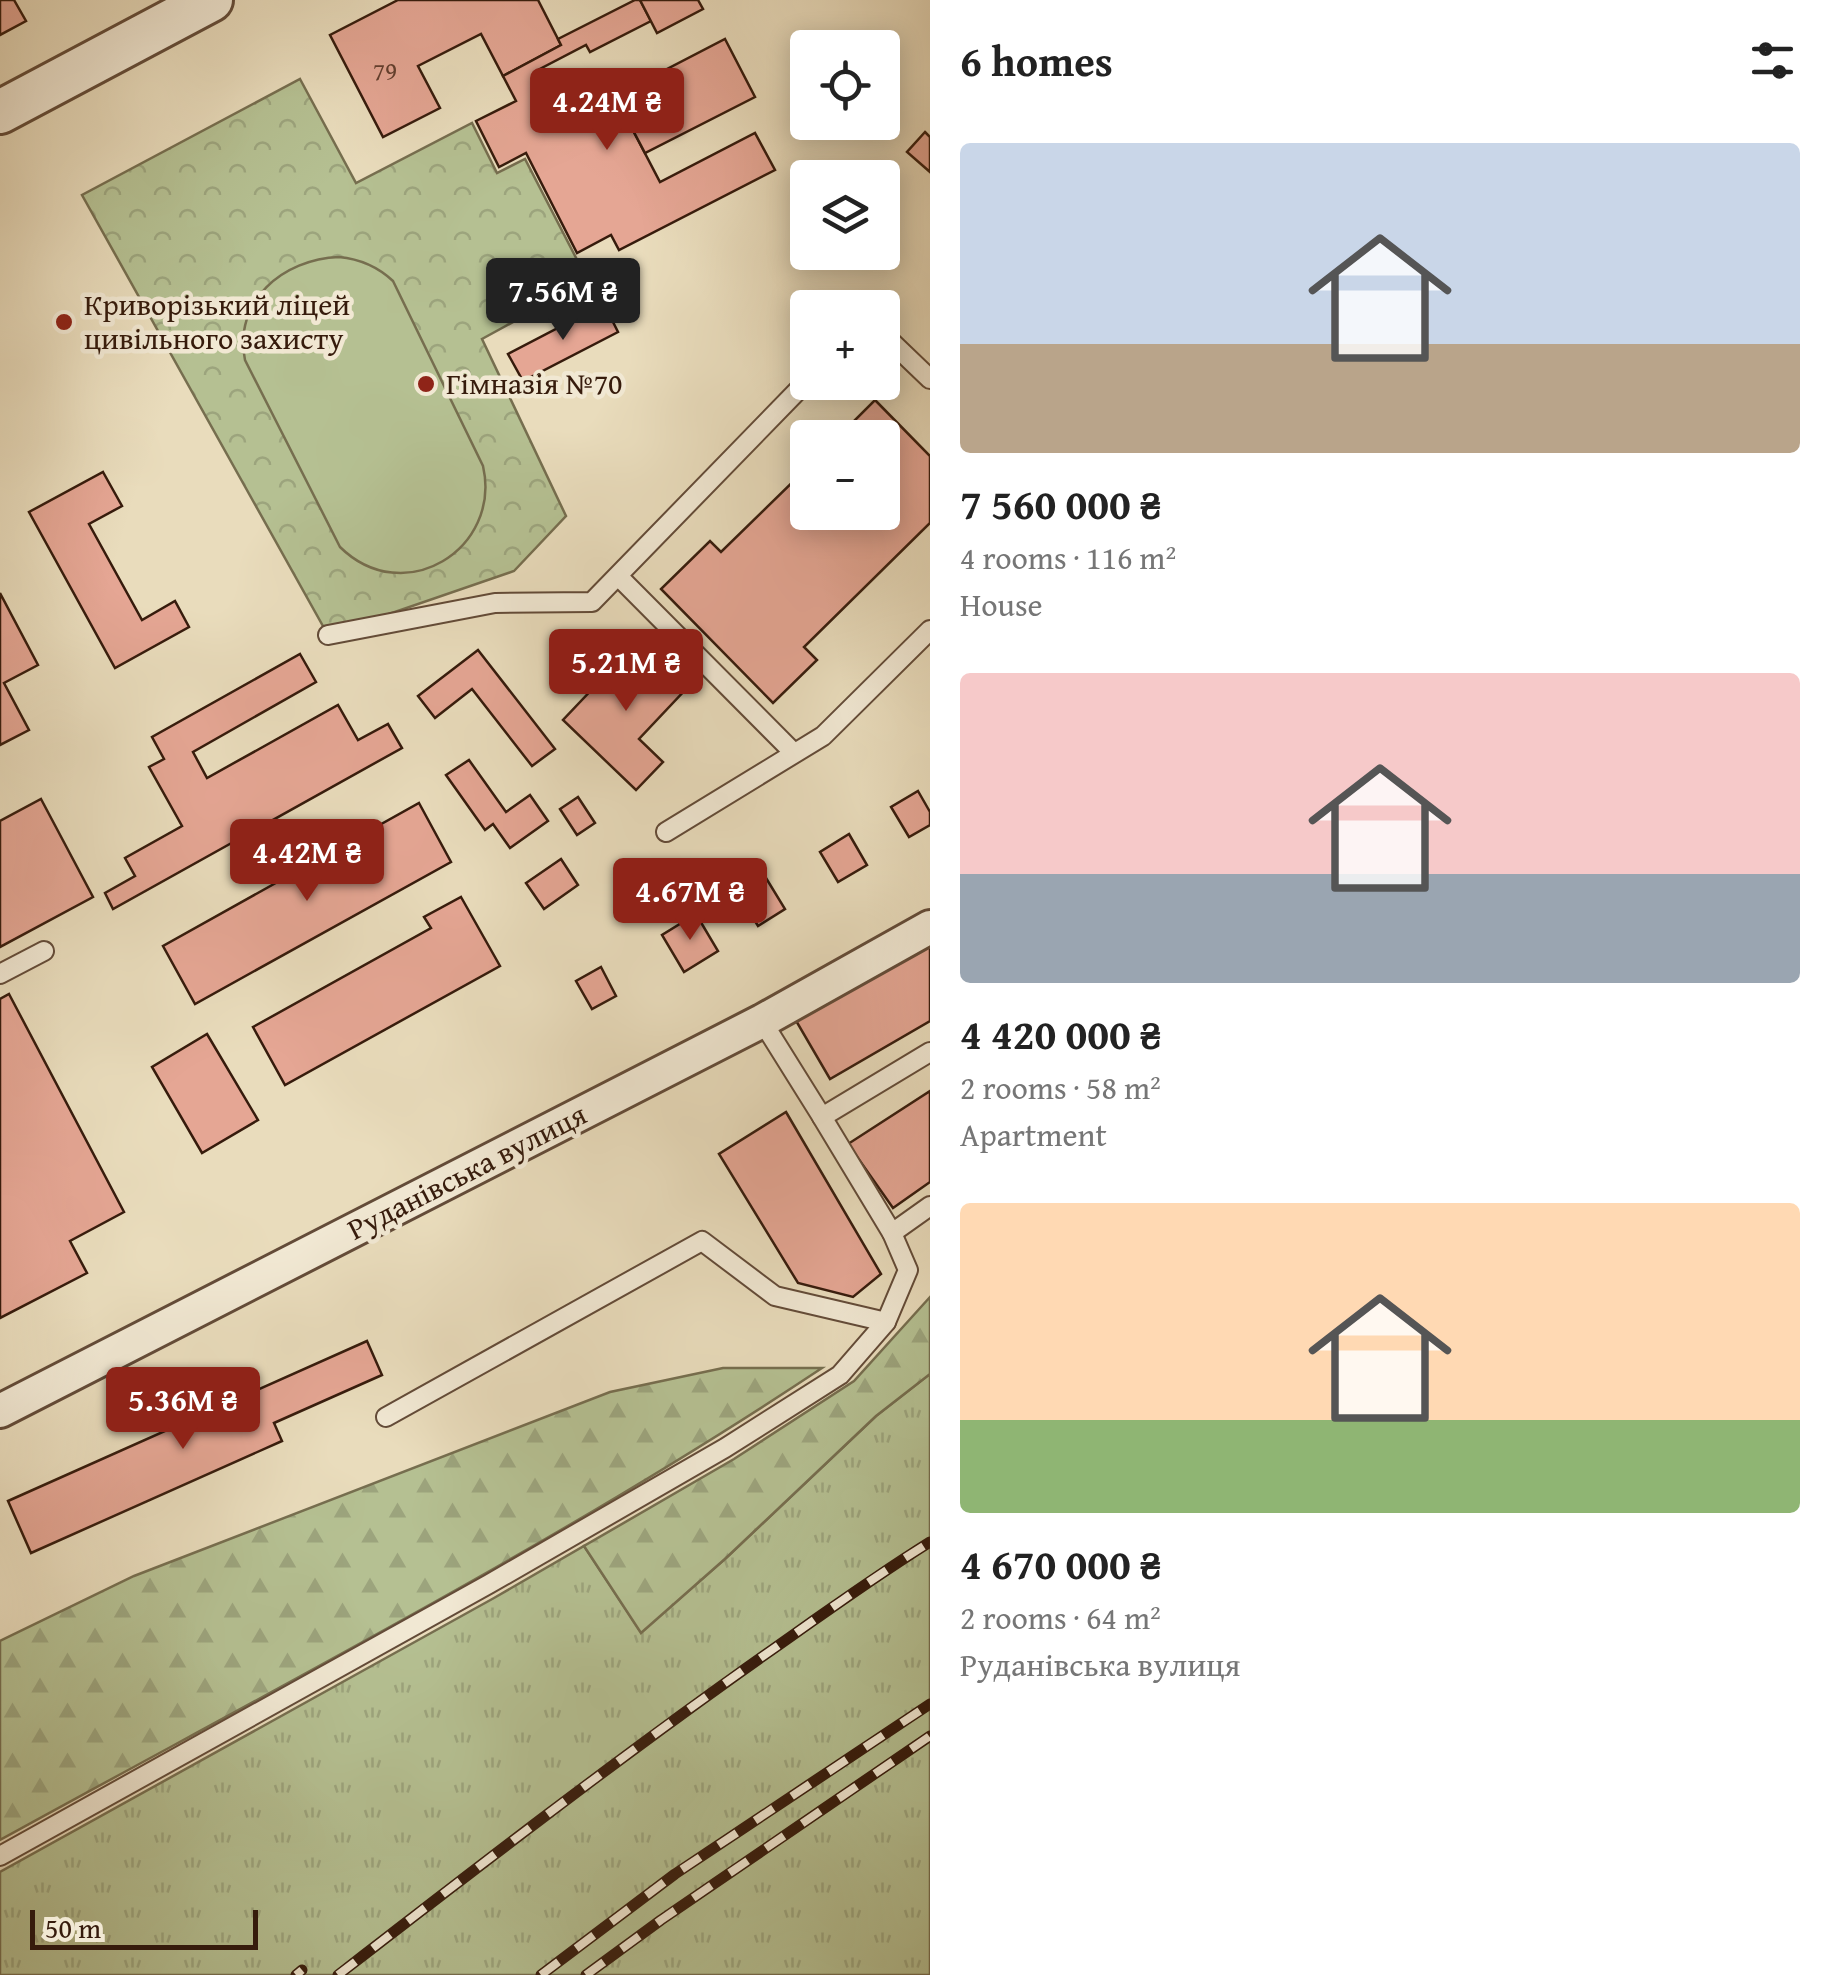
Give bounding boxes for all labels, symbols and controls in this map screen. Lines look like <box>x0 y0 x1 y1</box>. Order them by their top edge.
map controls <box>790 30 900 530</box>
button: locate <box>790 30 900 140</box>
text: 6 homes <box>960 30 1113 91</box>
icon: filters <box>1745 33 1800 88</box>
house number: 79 <box>373 53 397 89</box>
pin: 4.24M ₴ <box>515 68 699 153</box>
text: 4.24M ₴ <box>552 77 662 124</box>
button: layers <box>790 160 900 270</box>
icon: home <box>1290 208 1470 388</box>
pin: 7.56M ₴ <box>471 258 655 343</box>
text: 7.56M ₴ <box>508 267 618 314</box>
place label: Криворізький ліцей цивільного захисту <box>84 282 350 360</box>
button: + <box>790 290 900 400</box>
marker: Криворізький ліцей цивільного захисту <box>53 311 75 333</box>
place label: Гімназія №70 <box>446 361 623 405</box>
marker: Гімназія №70 <box>415 373 437 395</box>
button: − <box>790 420 900 530</box>
text: 7 560 000 ₴ <box>960 473 1162 534</box>
text: 4 rooms · 116 m² <box>960 534 1176 581</box>
text: House <box>960 581 1043 628</box>
pin: 5.21M ₴ <box>534 629 718 714</box>
text: 5.21M ₴ <box>571 638 681 685</box>
icon: home <box>1290 738 1470 918</box>
pin: 4.42M ₴ <box>215 819 399 904</box>
text: 4.42M ₴ <box>252 828 362 875</box>
pin: 4.67M ₴ <box>598 858 782 943</box>
text: 4.67M ₴ <box>635 867 745 914</box>
text: 4 420 000 ₴ <box>960 1003 1162 1064</box>
text: 2 rooms · 58 m² <box>960 1064 1161 1111</box>
street label: Руданівська вулиця <box>339 1092 594 1250</box>
text: Apartment <box>960 1111 1107 1158</box>
icon: home <box>1290 1268 1470 1448</box>
pin: 5.36M ₴ <box>91 1367 275 1452</box>
text: 5.36M ₴ <box>128 1376 238 1423</box>
text: 4 670 000 ₴ <box>960 1533 1162 1594</box>
text: 2 rooms · 64 m² <box>960 1594 1161 1641</box>
text: Руданівська вулиця <box>960 1641 1241 1688</box>
scale bar <box>30 1905 258 1950</box>
text: 50 m <box>45 1907 101 1948</box>

